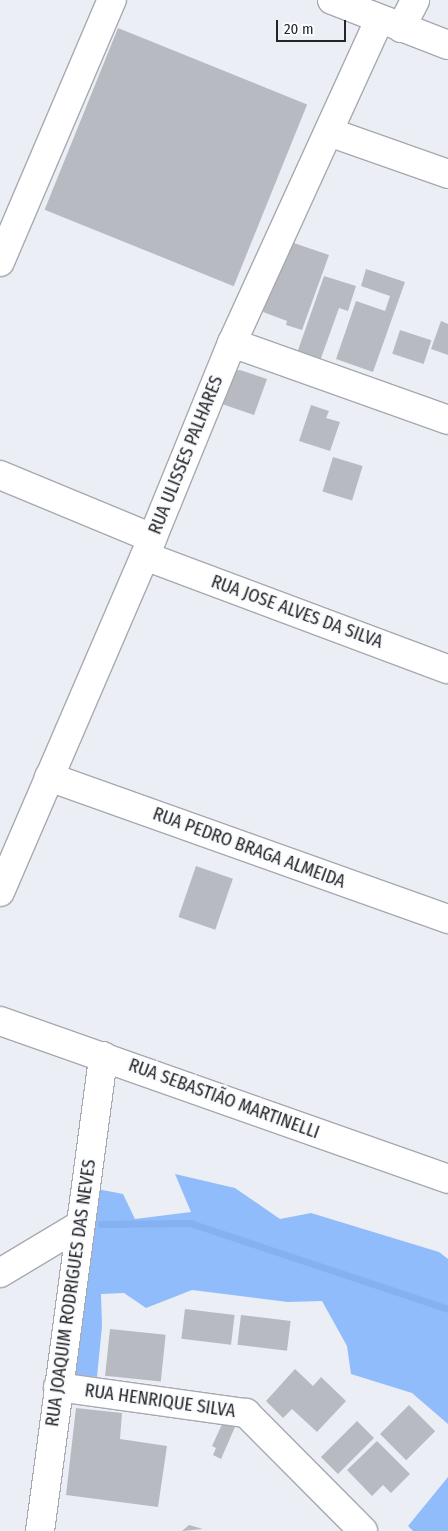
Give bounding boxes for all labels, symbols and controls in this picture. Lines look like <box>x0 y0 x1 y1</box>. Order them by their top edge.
scale bar <box>278 10 348 42</box>
text: 20 m <box>284 20 314 38</box>
street label: RUA ULISSES PALHARES <box>144 372 228 538</box>
street label: RUA JOSE ALVES DA SILVA <box>208 571 386 653</box>
street label: RUA PEDRO BRAGA ALMEIDA <box>150 803 348 893</box>
street label: RUA SEBASTIÃO MARTINELLI <box>126 1054 322 1144</box>
street label: RUA JOAQUIM RODRIGUES DAS NEVES <box>42 1158 100 1428</box>
street label: RUA HENRIQUE SILVA <box>83 1380 237 1422</box>

